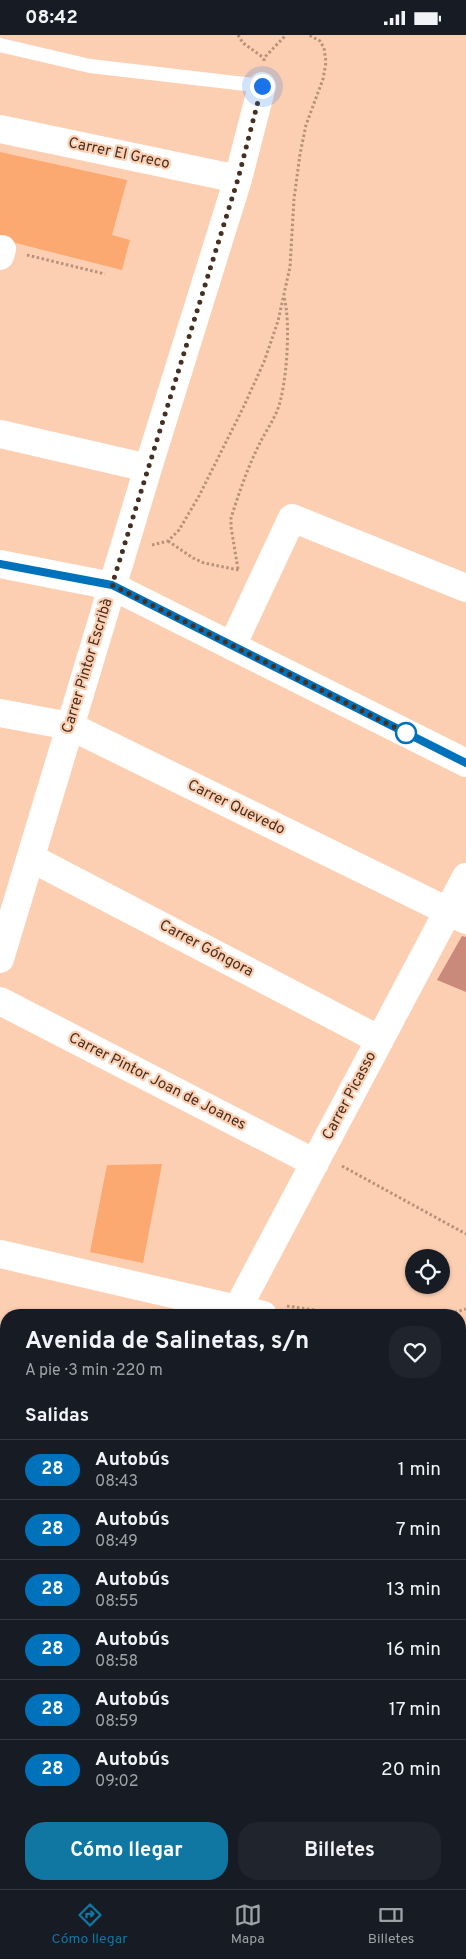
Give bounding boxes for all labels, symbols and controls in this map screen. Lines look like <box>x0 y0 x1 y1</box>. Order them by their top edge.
text: 08:42 <box>25 6 78 30</box>
your location <box>250 74 275 99</box>
street label: Carrer El Greco <box>67 134 171 174</box>
street label: Carrer Pintor Escribà <box>58 596 118 736</box>
unlabelled marker <box>395 722 417 744</box>
street label: Carrer Quevedo <box>184 776 288 840</box>
street label: Carrer Góngora <box>156 916 256 982</box>
street label: Carrer Pintor Joan de Joanes <box>65 1029 249 1135</box>
street label: Carrer Picasso <box>319 1049 381 1143</box>
map controls <box>405 1249 450 1294</box>
button: locate <box>405 1249 450 1294</box>
button: heart <box>389 1326 441 1378</box>
text: Avenida de Salinetas, s/n <box>25 1327 309 1357</box>
text: A pie · 3 min · 220 m <box>25 1361 163 1381</box>
text: Salidas <box>25 1404 89 1428</box>
text: Autobús <box>95 1448 170 1472</box>
text: 28 <box>41 1458 64 1481</box>
text: 1 min <box>398 1458 441 1482</box>
text: 08:43 <box>95 1472 138 1492</box>
text: Autobús <box>95 1508 170 1532</box>
text: 28 <box>41 1518 64 1541</box>
text: 7 min <box>396 1518 441 1542</box>
text: 08:49 <box>95 1532 138 1552</box>
text: Autobús <box>95 1568 170 1592</box>
text: 28 <box>41 1578 64 1601</box>
text: 13 min <box>386 1578 441 1602</box>
text: 08:55 <box>95 1592 139 1612</box>
text: Autobús <box>95 1628 170 1652</box>
text: 28 <box>41 1638 64 1661</box>
text: 16 min <box>386 1638 441 1662</box>
text: 08:58 <box>95 1652 138 1672</box>
text: Autobús <box>95 1688 170 1712</box>
text: 28 <box>41 1698 64 1721</box>
text: 17 min <box>389 1698 441 1722</box>
text: 08:59 <box>95 1712 138 1732</box>
text: Autobús <box>95 1748 170 1772</box>
text: 28 <box>41 1758 64 1781</box>
text: 20 min <box>381 1758 441 1782</box>
text: 09:02 <box>95 1772 139 1792</box>
button: Cómo llegar <box>25 1822 228 1880</box>
button: Billetes <box>238 1822 441 1880</box>
tab: Cómo llegar <box>52 1901 128 1948</box>
tab: Mapa <box>231 1901 265 1948</box>
tab: Billetes <box>368 1901 414 1948</box>

